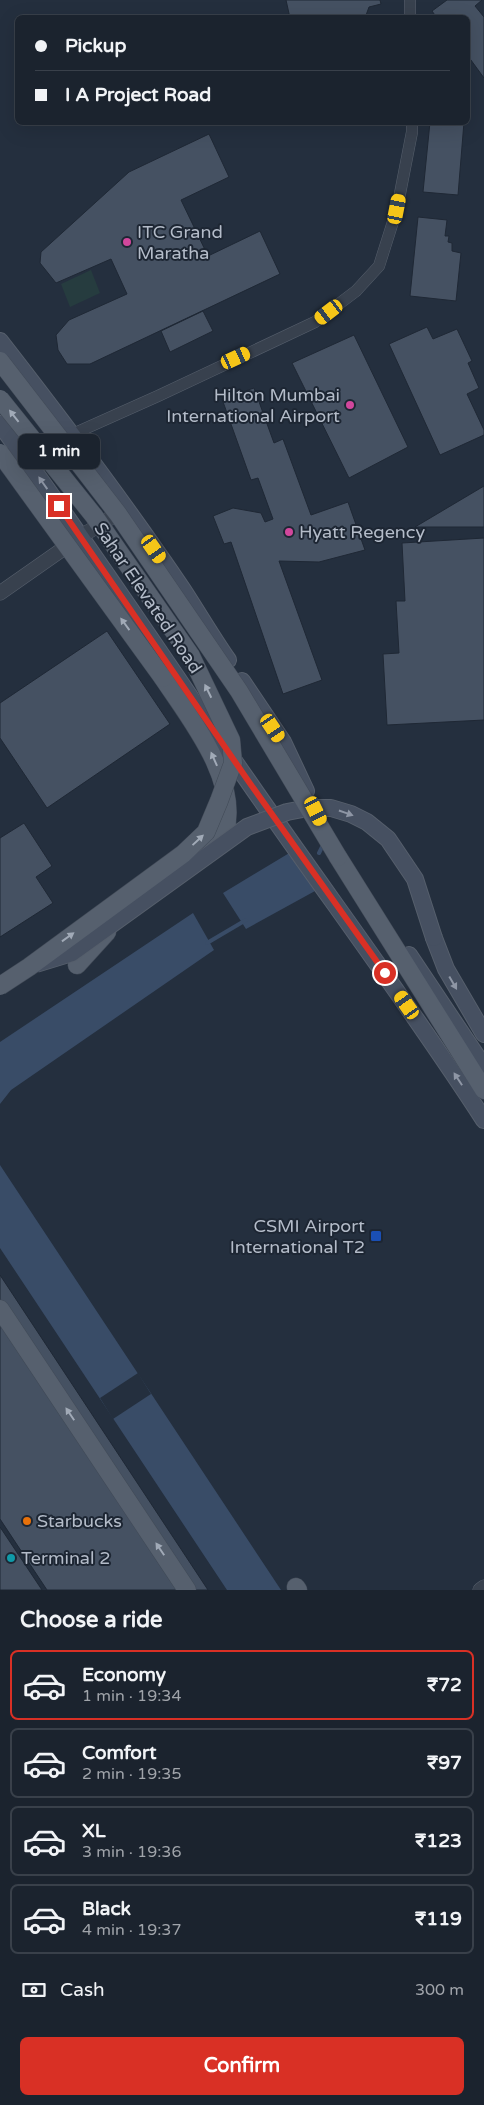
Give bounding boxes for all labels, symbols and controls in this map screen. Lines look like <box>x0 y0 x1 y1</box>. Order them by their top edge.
text: Pickup <box>65 35 126 57</box>
text: I A Project Road <box>65 84 211 106</box>
car <box>386 193 407 225</box>
place label: ITC Grand Maratha <box>137 221 223 264</box>
marker: ITC Grand Maratha <box>121 236 133 248</box>
car <box>312 297 345 327</box>
car <box>219 345 252 371</box>
place label: Hilton Mumbai International Airport <box>166 384 340 427</box>
marker: Hilton Mumbai International Airport <box>344 399 356 411</box>
one-way arrow <box>8 410 19 423</box>
callout: 1 min <box>18 434 100 468</box>
text: 1 min <box>38 441 80 461</box>
one-way arrow <box>38 476 48 490</box>
route end <box>48 495 70 517</box>
street label: Sahar Elevated Road <box>89 518 207 678</box>
place label: Hyatt Regency <box>299 521 425 543</box>
marker: Hyatt Regency <box>283 526 295 538</box>
car <box>139 532 168 566</box>
one-way arrow <box>120 618 130 631</box>
one-way arrow <box>204 684 212 698</box>
car <box>258 711 287 745</box>
one-way arrow <box>210 752 218 766</box>
car <box>302 794 329 828</box>
one-way arrow <box>339 810 354 817</box>
one-way arrow <box>191 834 203 846</box>
one-way arrow <box>61 932 75 942</box>
route start <box>374 962 396 984</box>
one-way arrow <box>449 976 458 989</box>
car <box>392 988 421 1022</box>
one-way arrow <box>453 1072 462 1085</box>
place label: CSMI Airport International T2 <box>230 1215 365 1258</box>
marker: CSMI Airport International T2 <box>369 1229 383 1243</box>
one-way arrow <box>65 1407 75 1421</box>
place label: Starbucks <box>37 1510 122 1532</box>
marker: Starbucks <box>21 1515 33 1527</box>
one-way arrow <box>155 1543 165 1556</box>
place label: Terminal 2 <box>21 1547 110 1569</box>
marker: Terminal 2 <box>5 1552 17 1564</box>
text: Choose a ride <box>20 1607 163 1633</box>
icon: car <box>22 1663 67 1708</box>
text: Economy <box>82 1664 166 1686</box>
text: ₹72 <box>427 1674 462 1696</box>
text: 1 min · 19:34 <box>82 1686 181 1706</box>
icon: car <box>22 1741 67 1786</box>
text: Comfort <box>82 1742 156 1764</box>
text: ₹97 <box>427 1752 462 1774</box>
text: 2 min · 19:35 <box>82 1764 181 1784</box>
icon: car <box>22 1819 67 1864</box>
text: XL <box>82 1820 106 1842</box>
text: ₹123 <box>415 1830 462 1852</box>
text: 3 min · 19:36 <box>82 1842 181 1862</box>
icon: car <box>22 1897 67 1942</box>
text: Black <box>82 1898 131 1920</box>
text: ₹119 <box>415 1908 462 1930</box>
text: 4 min · 19:37 <box>82 1920 181 1940</box>
icon: cash <box>20 1976 48 2004</box>
text: Cash <box>60 1979 105 2001</box>
text: 300 m <box>415 1980 464 2000</box>
button: Confirm <box>20 2037 464 2095</box>

